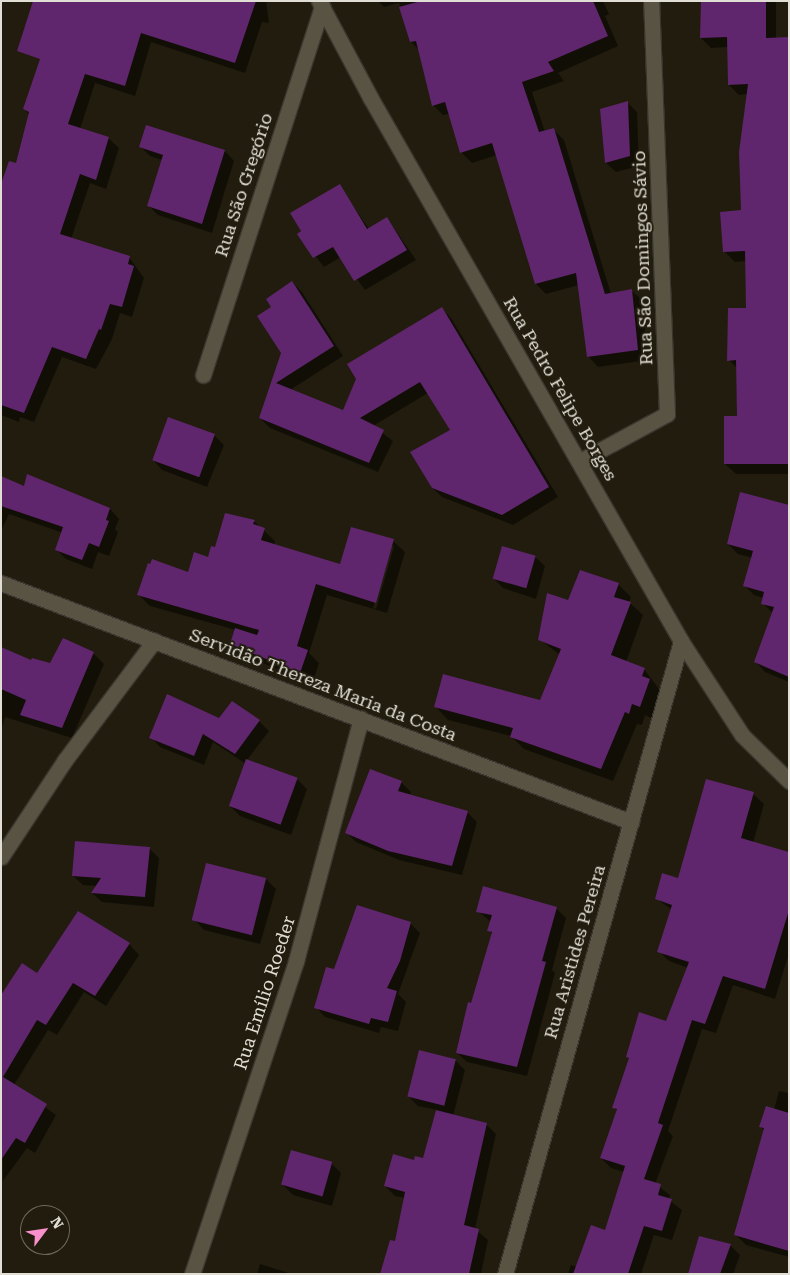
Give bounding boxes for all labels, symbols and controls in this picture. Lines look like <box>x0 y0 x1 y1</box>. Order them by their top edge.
street label: Rua São Gregório <box>211 110 277 260</box>
street label: Rua São Domingos Sávio <box>628 150 658 366</box>
street label: Rua Pedro Felipe Borges <box>498 293 622 485</box>
street label: Servidão Thereza Maria da Costa <box>186 624 460 746</box>
street label: Rua Aristides Pereira <box>540 863 610 1041</box>
street label: Rua Emílio Roeder <box>230 913 300 1073</box>
north arrow <box>20 1205 70 1255</box>
text: N <box>47 1214 67 1232</box>

